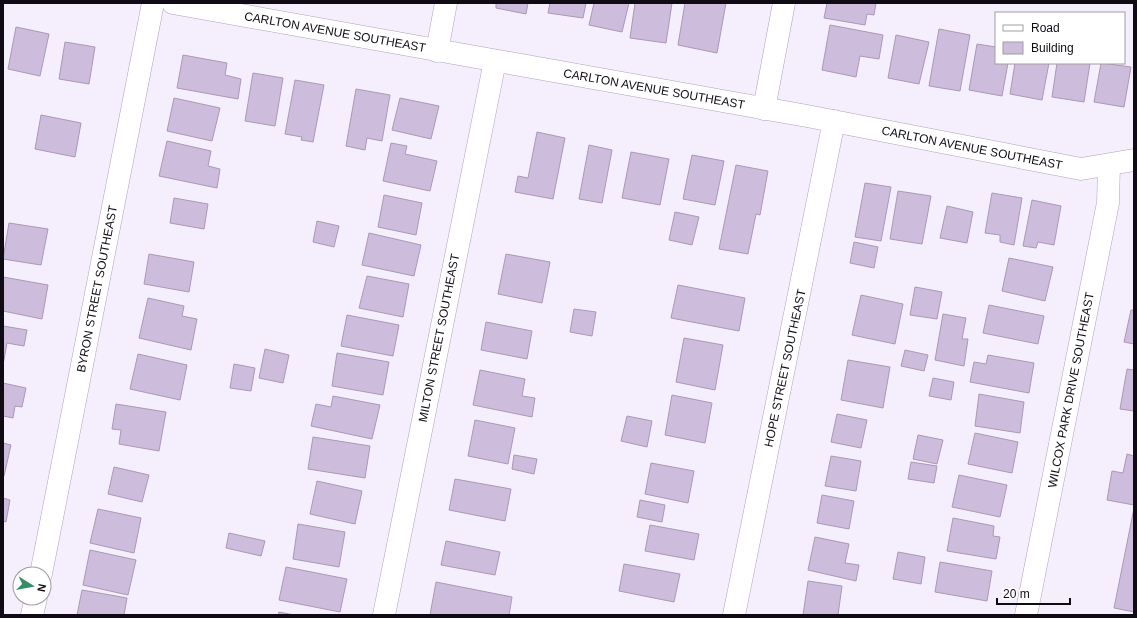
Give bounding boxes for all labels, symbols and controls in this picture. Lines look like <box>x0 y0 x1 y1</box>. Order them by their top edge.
street label: CARLTON AVENUE SOUTHEAST <box>243 9 427 55</box>
legend <box>995 12 1125 64</box>
text: Road <box>1031 21 1060 35</box>
text: Building <box>1031 41 1074 55</box>
street label: CARLTON AVENUE SOUTHEAST <box>562 66 746 112</box>
street label: CARLTON AVENUE SOUTHEAST <box>880 124 1064 173</box>
street label: BYRON STREET SOUTHEAST <box>74 204 120 374</box>
street label: MILTON STREET SOUTHEAST <box>416 252 462 423</box>
street label: HOPE STREET SOUTHEAST <box>761 287 809 448</box>
street label: WILCOX PARK DRIVE SOUTHEAST <box>1045 290 1097 489</box>
north arrow <box>12 566 52 606</box>
scale bar <box>997 580 1070 606</box>
text: N <box>35 583 48 593</box>
text: 20 m <box>1003 587 1030 601</box>

